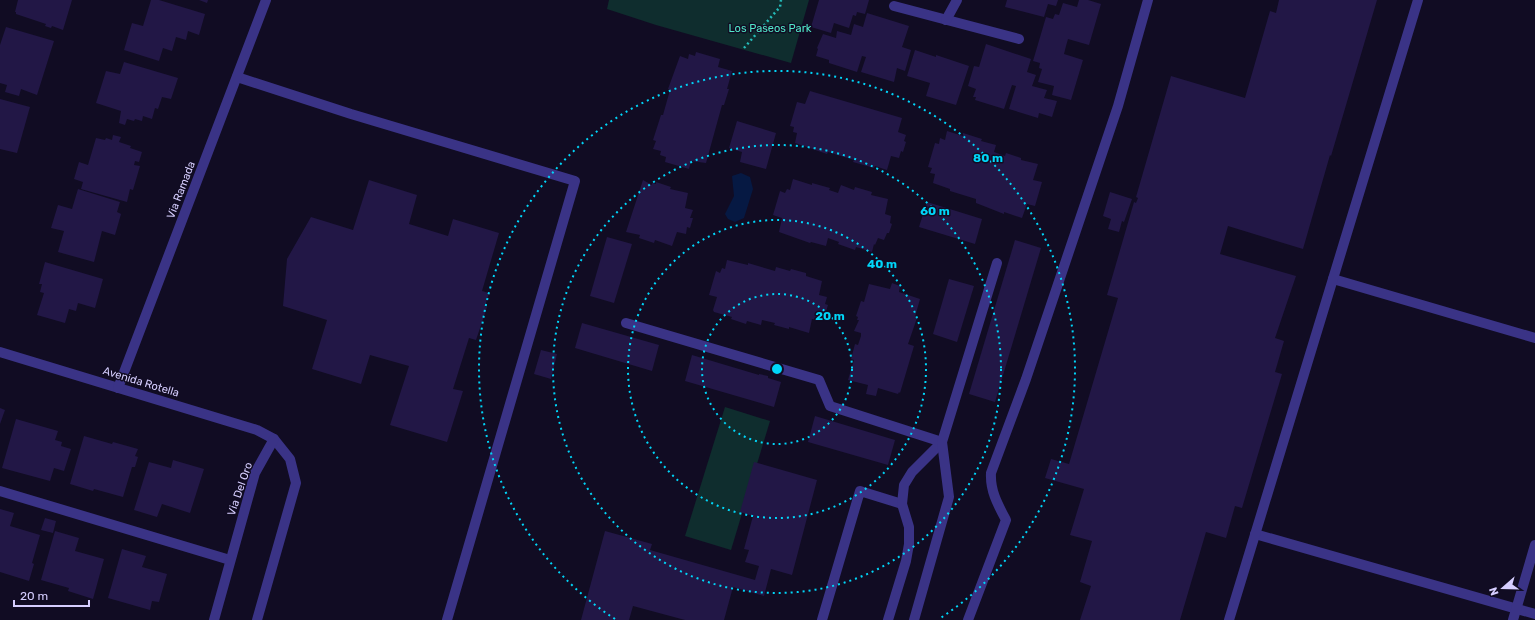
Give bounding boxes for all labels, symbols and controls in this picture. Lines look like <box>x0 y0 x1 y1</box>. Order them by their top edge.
park label: Los Paseos Park <box>729 22 812 35</box>
text: 80 m <box>973 151 1003 165</box>
street label: Via Ramada <box>164 160 198 220</box>
text: 60 m <box>920 204 950 218</box>
text: 40 m <box>867 257 897 271</box>
text: 20 m <box>815 309 845 323</box>
centre of rings <box>770 362 784 376</box>
street label: Avenida Rotella <box>101 364 181 400</box>
street label: Via Del Oro <box>225 461 255 517</box>
north arrow <box>1483 568 1523 608</box>
scale bar <box>14 582 89 608</box>
text: N <box>1487 585 1502 597</box>
text: 20 m <box>20 589 48 603</box>

